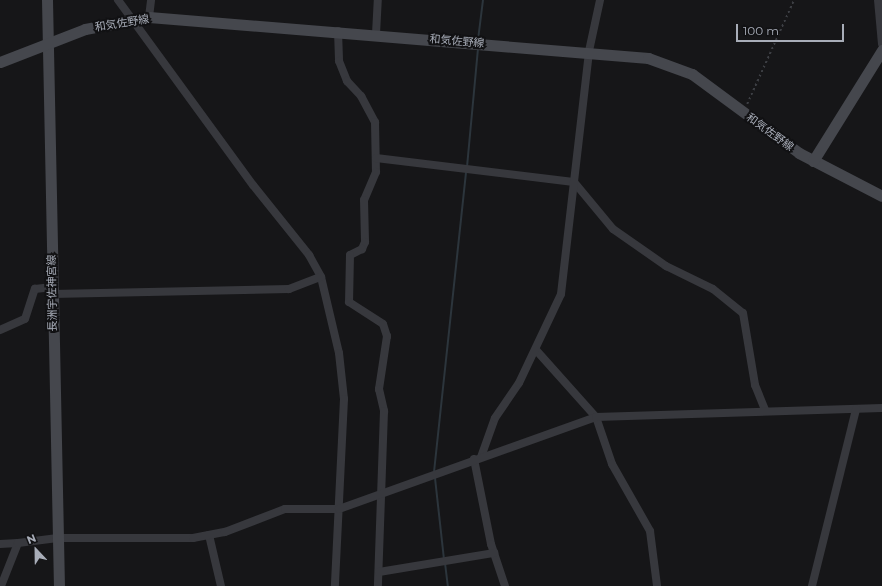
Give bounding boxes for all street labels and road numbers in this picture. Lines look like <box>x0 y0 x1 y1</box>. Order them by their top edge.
street label: 和気佐野線 <box>94 12 150 34</box>
street label: 和気佐野線 <box>429 32 485 50</box>
street label: 和気佐野線 <box>744 110 796 154</box>
street label: 長洲宇佐神宮線 <box>45 254 59 332</box>

